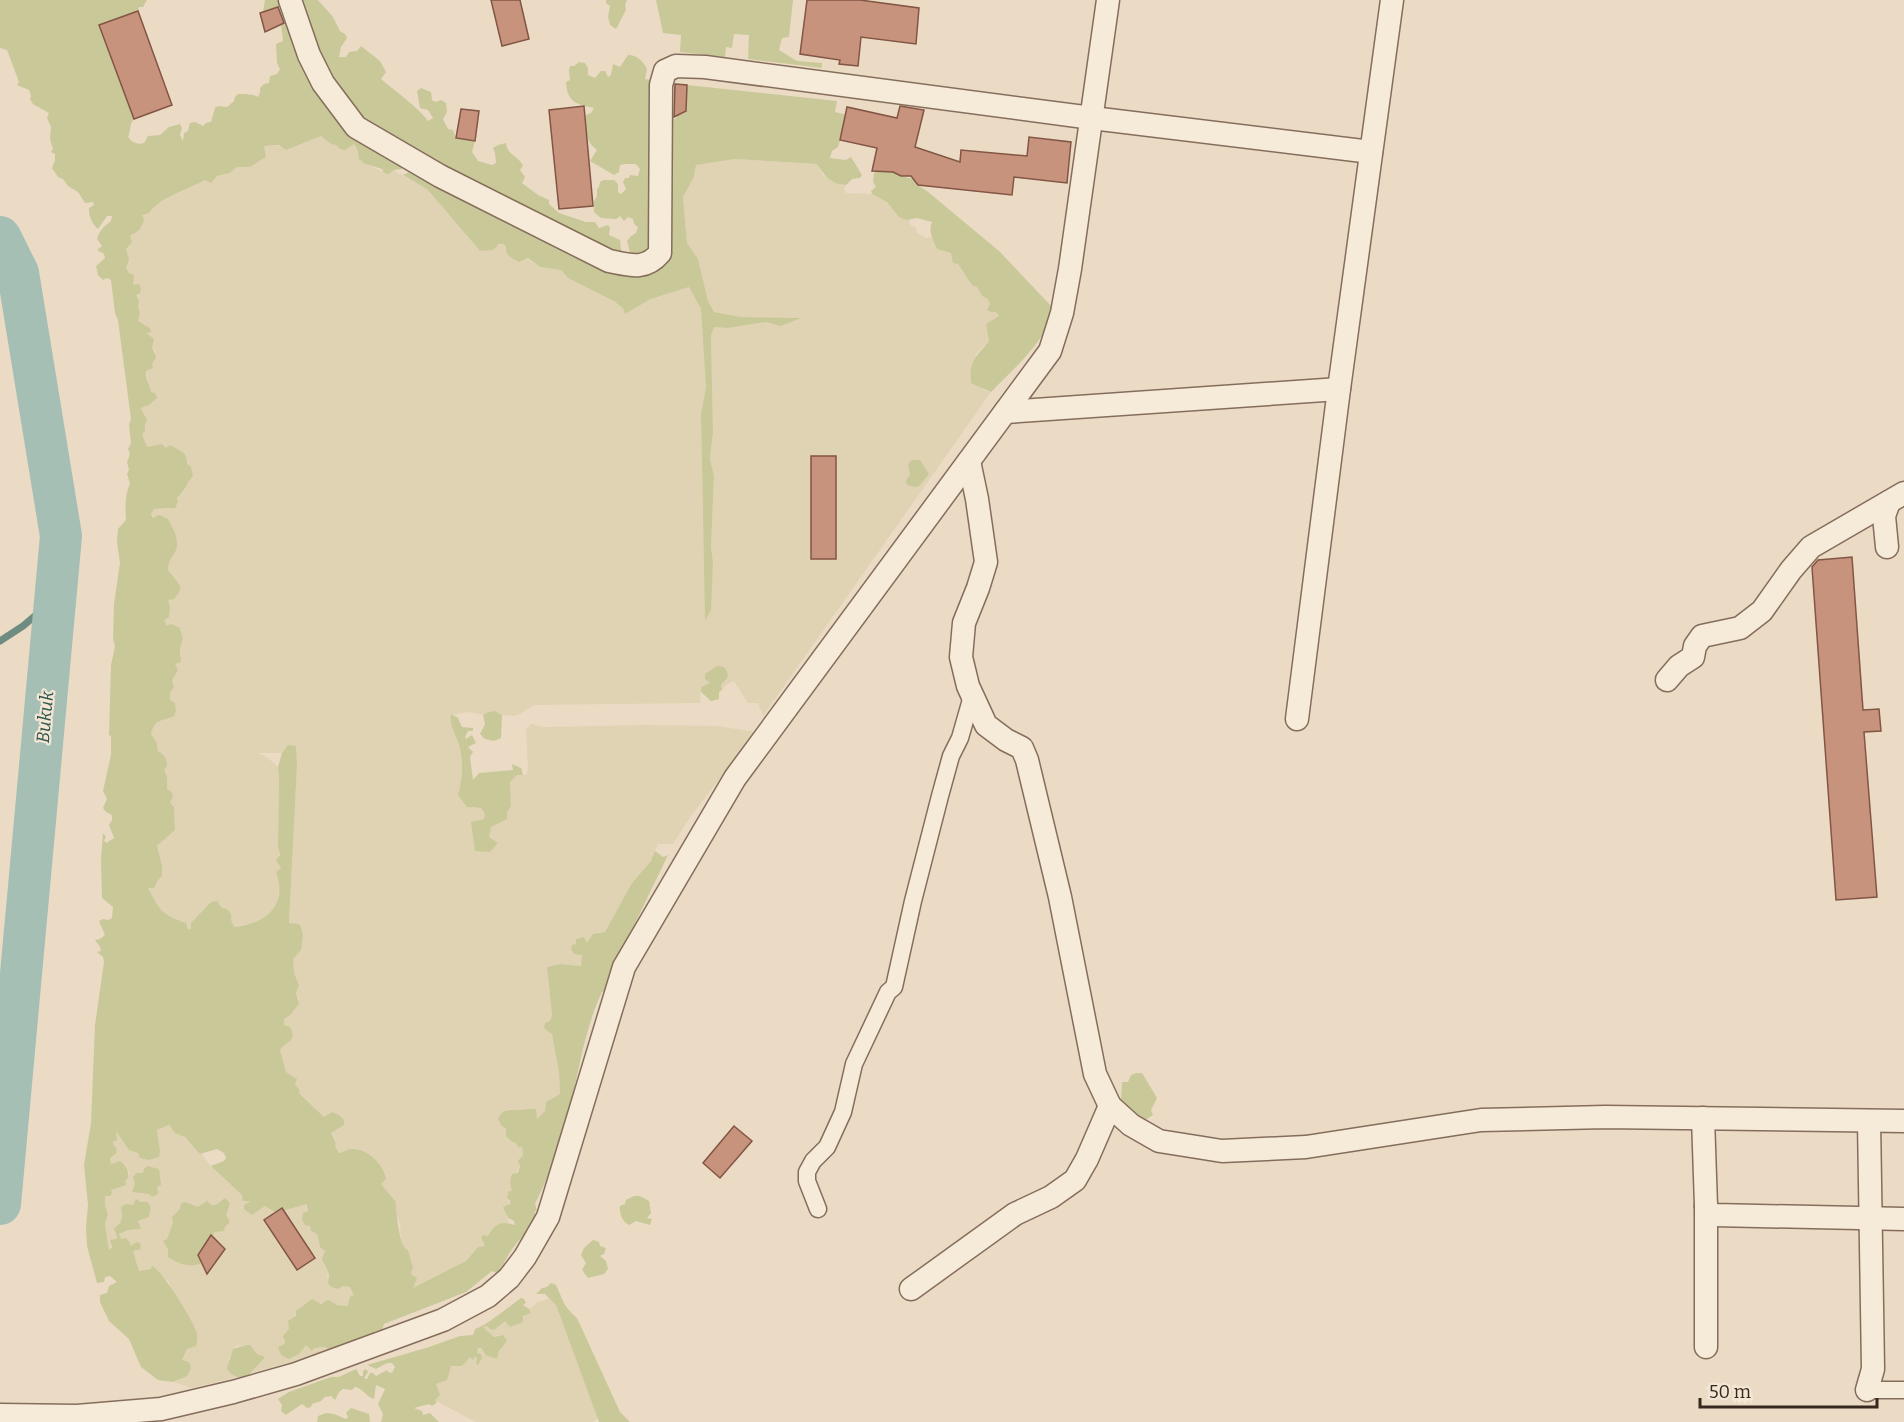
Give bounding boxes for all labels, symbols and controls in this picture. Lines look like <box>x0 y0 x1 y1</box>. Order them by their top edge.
water label: Bukuk <box>32 690 58 744</box>
scale bar <box>1700 1371 1877 1409</box>
text: 50 m <box>1709 1381 1751 1403</box>

